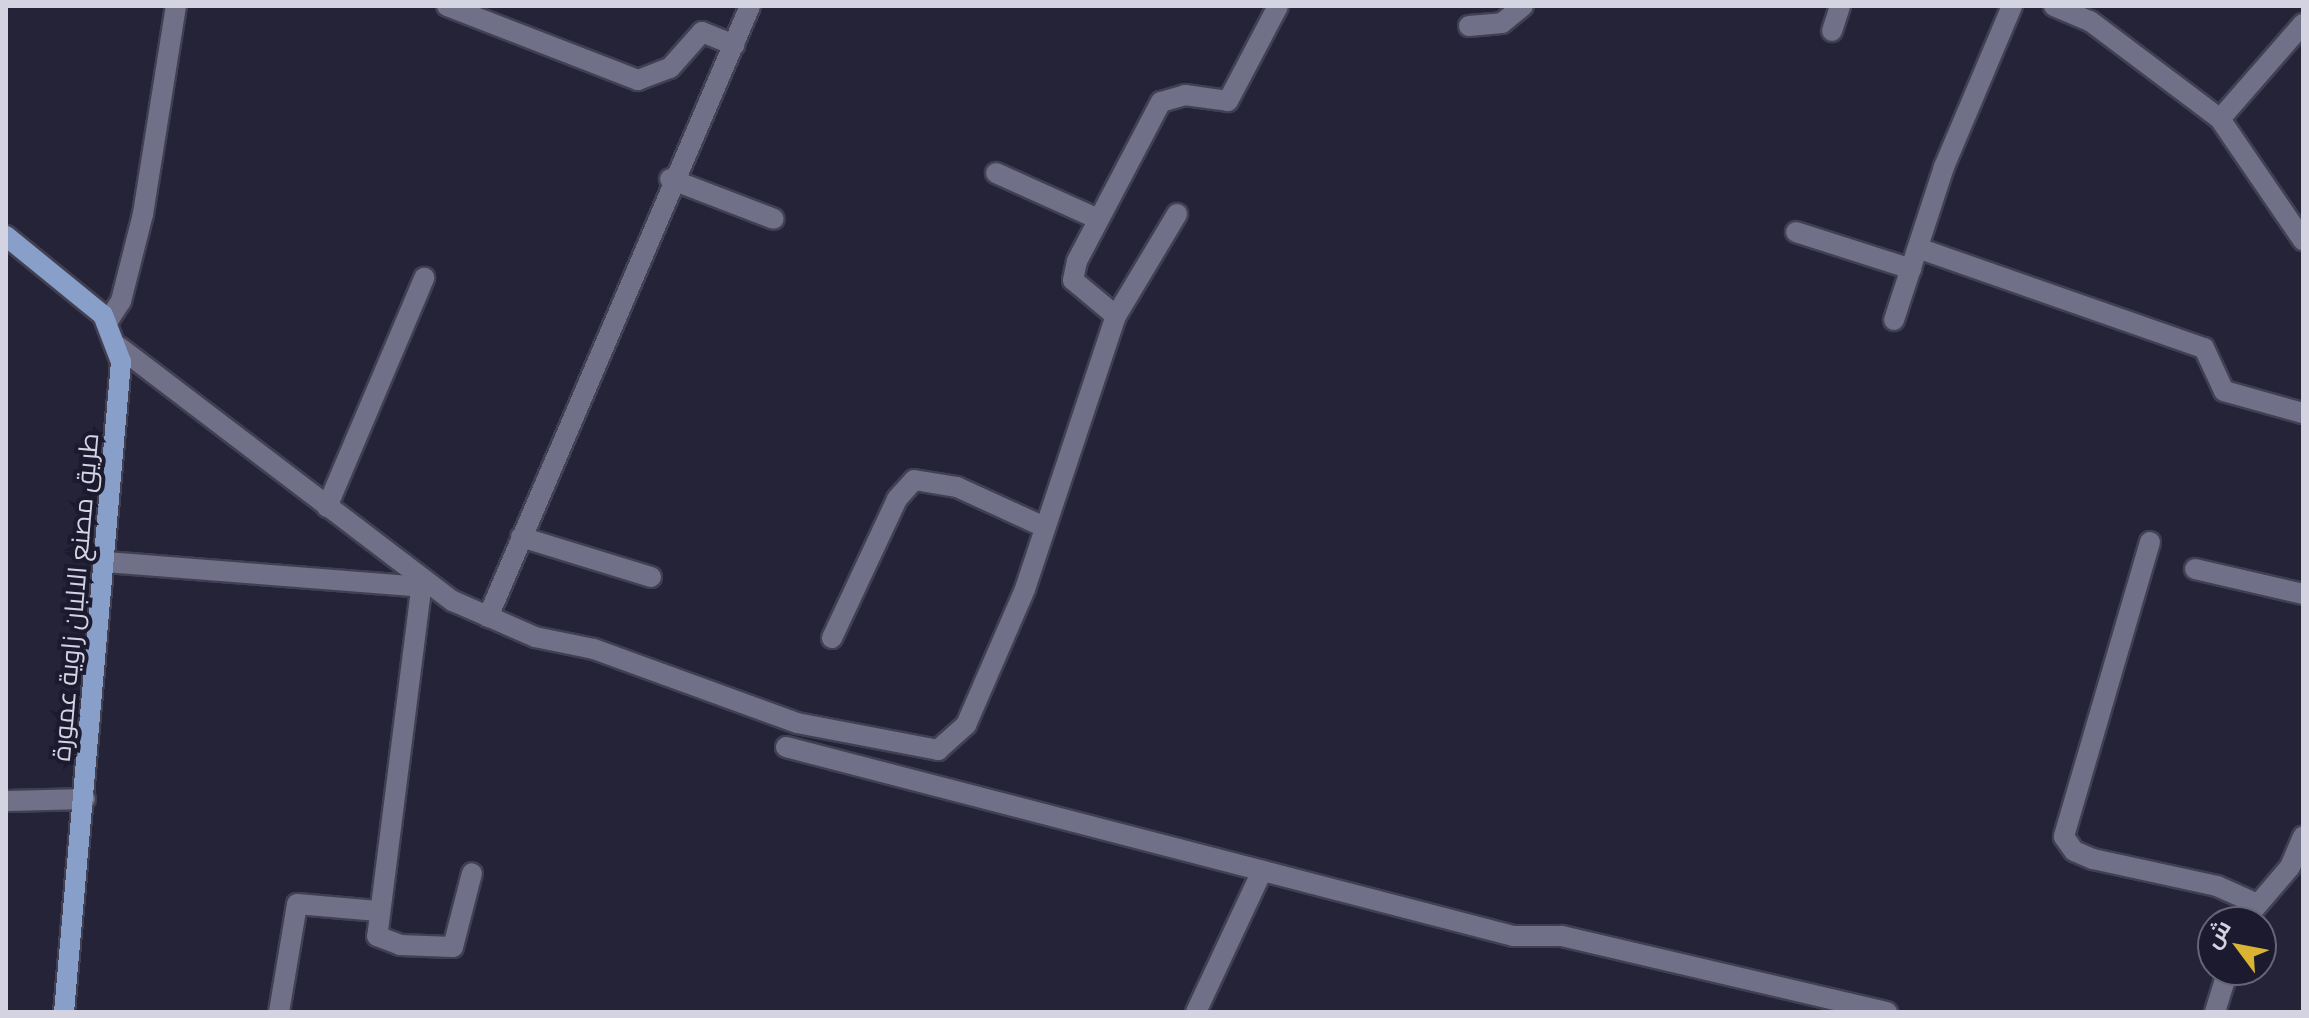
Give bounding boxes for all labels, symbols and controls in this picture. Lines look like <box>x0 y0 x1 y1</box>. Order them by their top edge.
street label: طريق مصنع الالبان زاوية عمورة <box>46 432 106 762</box>
north arrow <box>2197 906 2277 986</box>
text: ش <box>2199 915 2237 953</box>

